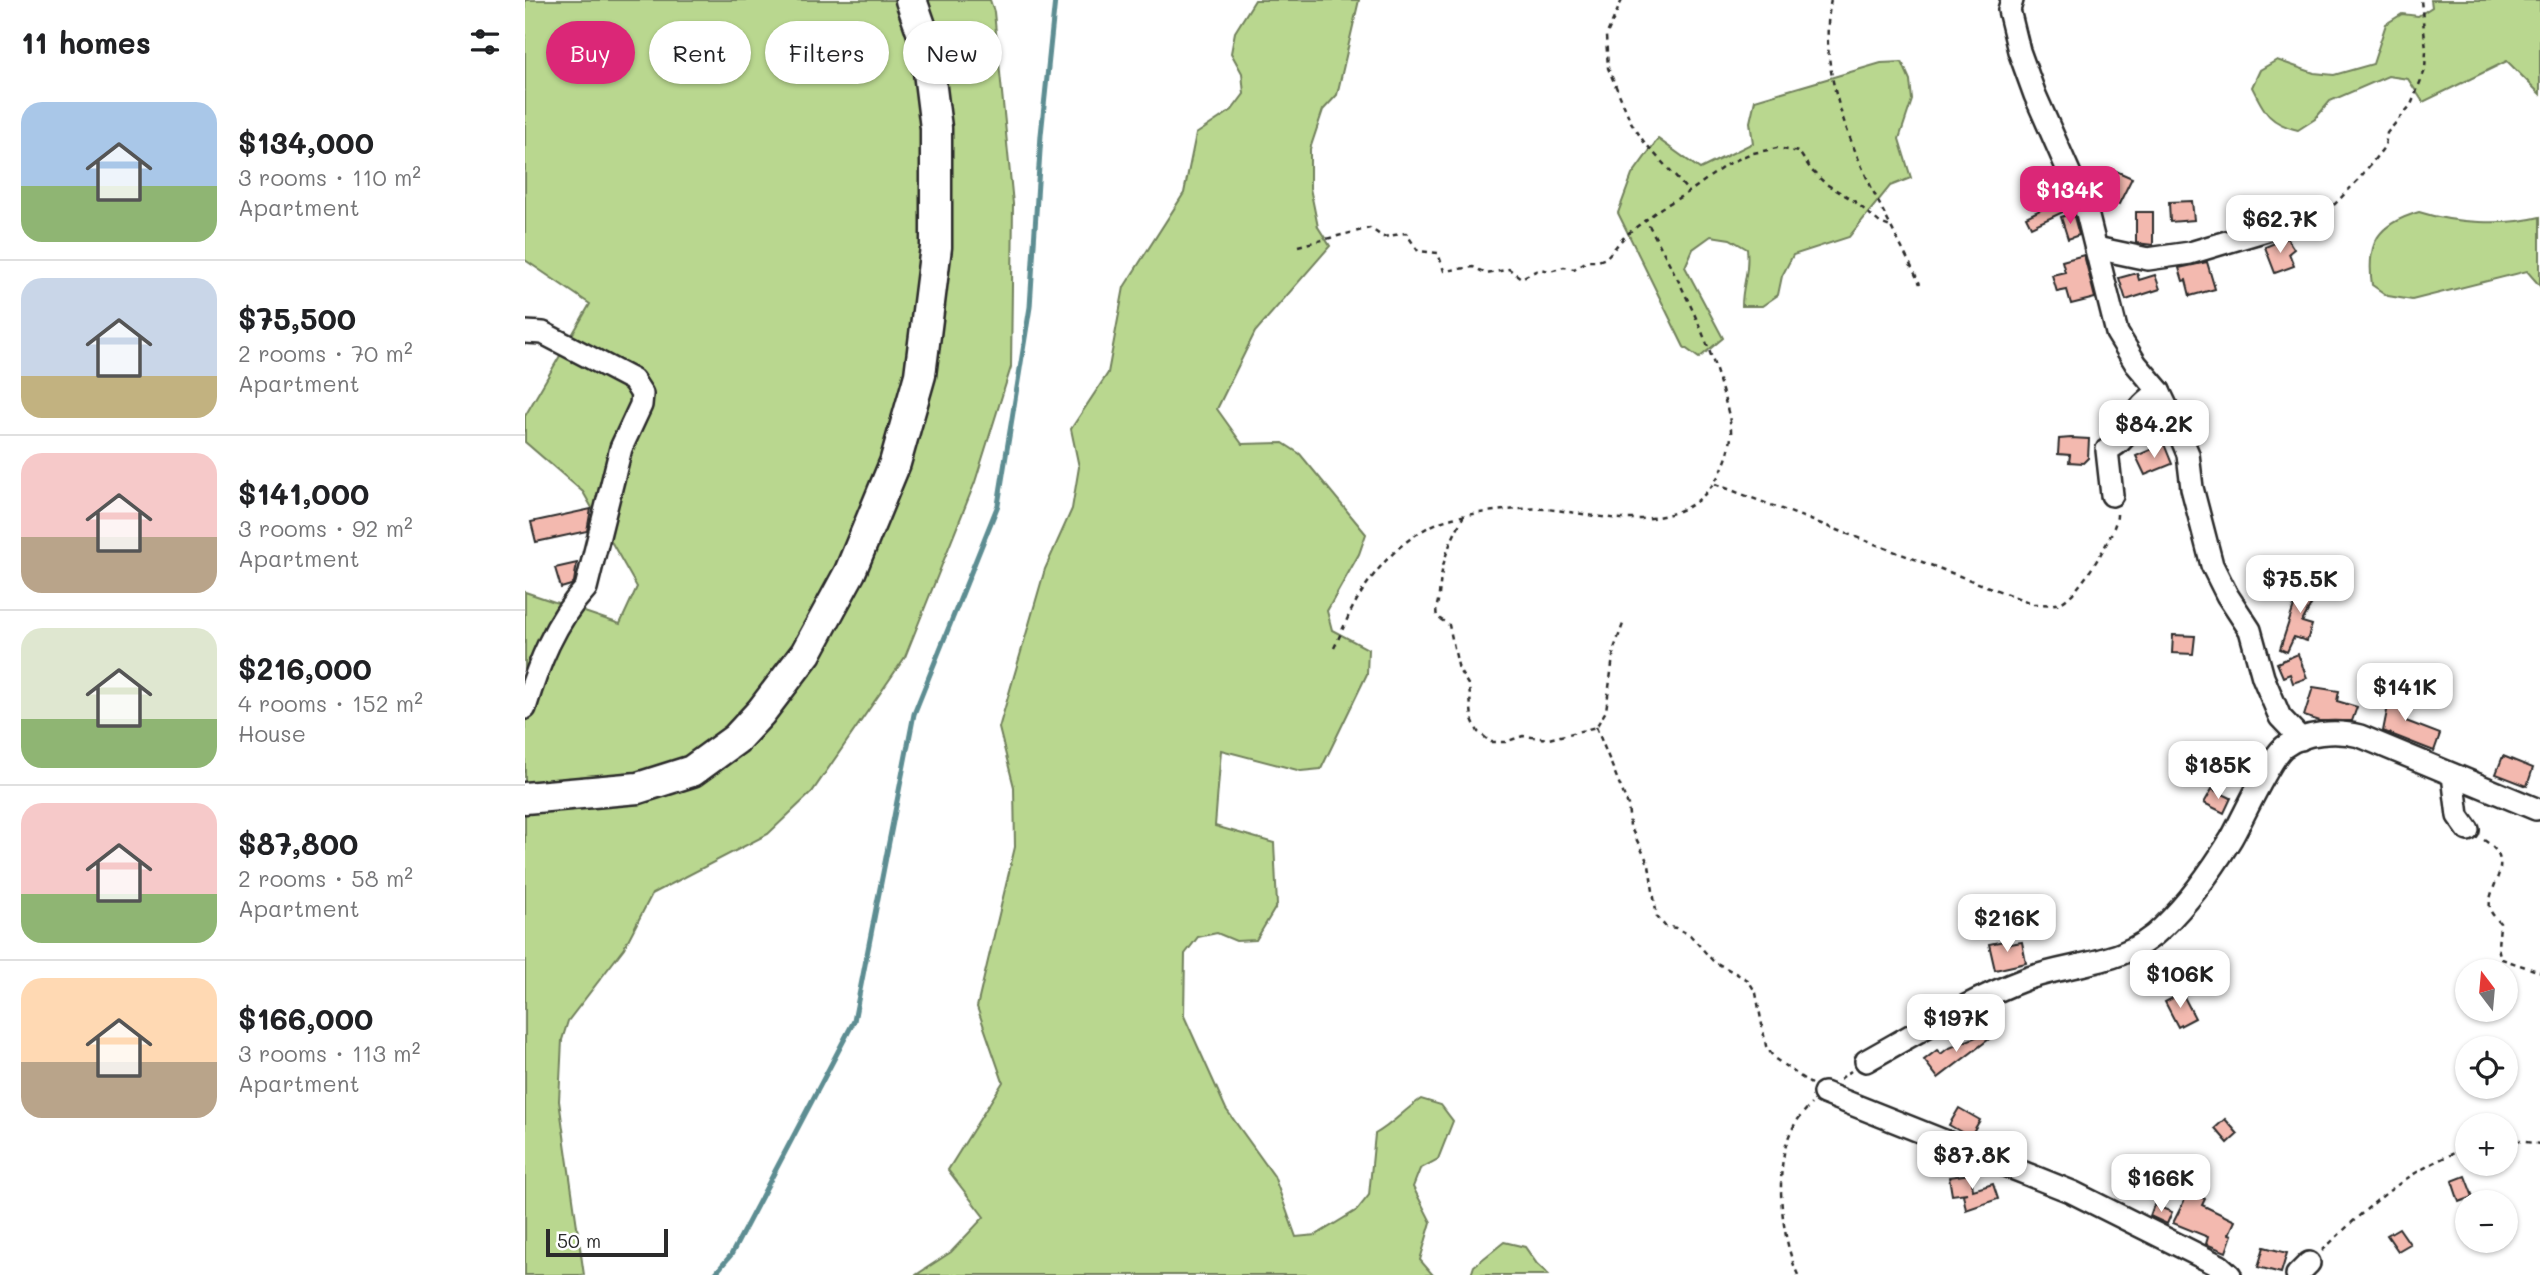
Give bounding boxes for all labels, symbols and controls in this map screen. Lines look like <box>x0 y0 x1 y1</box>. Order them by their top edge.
chip: Buy <box>546 21 635 84</box>
chip: Rent <box>649 21 751 84</box>
chip: Filters <box>765 21 889 84</box>
chip: New <box>903 21 1002 84</box>
text: 11 homes <box>21 22 151 62</box>
icon: filters <box>466 23 504 61</box>
text: $134,000 <box>238 122 374 162</box>
icon: home <box>77 130 161 214</box>
text: 3 rooms · 110 m² <box>238 162 421 192</box>
pin: $134K <box>2021 166 2119 226</box>
text: $134K <box>2036 174 2104 204</box>
text: Apartment <box>238 192 360 222</box>
pin: $62.7K <box>2223 196 2337 255</box>
text: $62.7K <box>2242 203 2318 233</box>
text: $75,500 <box>238 298 356 338</box>
icon: home <box>77 306 161 390</box>
text: 2 rooms · 70 m² <box>238 338 413 368</box>
text: Apartment <box>238 368 360 398</box>
pin: $84.2K <box>2097 400 2211 460</box>
text: $84.2K <box>2115 408 2193 438</box>
text: $141,000 <box>238 473 369 513</box>
icon: home <box>77 481 161 565</box>
text: 3 rooms · 92 m² <box>238 513 413 543</box>
text: Apartment <box>238 543 360 573</box>
pin: $75.5K <box>2243 556 2357 615</box>
text: $75.5K <box>2262 563 2338 593</box>
text: $216,000 <box>238 648 372 688</box>
icon: home <box>77 656 161 740</box>
pin: $141K <box>2356 664 2454 723</box>
text: $141K <box>2373 671 2437 701</box>
text: 4 rooms · 152 m² <box>238 688 423 718</box>
text: House <box>238 718 306 748</box>
pin: $185K <box>2169 742 2267 801</box>
text: $185K <box>2184 749 2252 779</box>
text: $87,800 <box>238 823 358 863</box>
icon: home <box>77 831 161 915</box>
text: 2 rooms · 58 m² <box>238 863 413 893</box>
text: Apartment <box>238 893 360 923</box>
pin: $216K <box>1958 894 2056 954</box>
text: $216K <box>1974 902 2040 932</box>
pin: $106K <box>2131 950 2229 1010</box>
text: $106K <box>2146 958 2214 988</box>
north arrow <box>2455 959 2518 1022</box>
map controls <box>2455 959 2518 1253</box>
pin: $197K <box>1907 995 2005 1054</box>
text: $166,000 <box>238 998 373 1038</box>
text: $197K <box>1923 1002 1989 1032</box>
icon: home <box>77 1006 161 1090</box>
button: locate <box>2455 1036 2518 1099</box>
text: 3 rooms · 113 m² <box>238 1038 420 1068</box>
text: Apartment <box>238 1068 360 1098</box>
button: + <box>2455 1113 2518 1176</box>
pin: $87.8K <box>1915 1132 2029 1191</box>
text: $87.8K <box>1933 1139 2011 1169</box>
pin: $166K <box>2112 1154 2210 1214</box>
text: $166K <box>2127 1162 2195 1192</box>
button: − <box>2455 1190 2518 1253</box>
scale bar <box>546 1226 669 1258</box>
text: 50 m <box>557 1228 601 1253</box>

